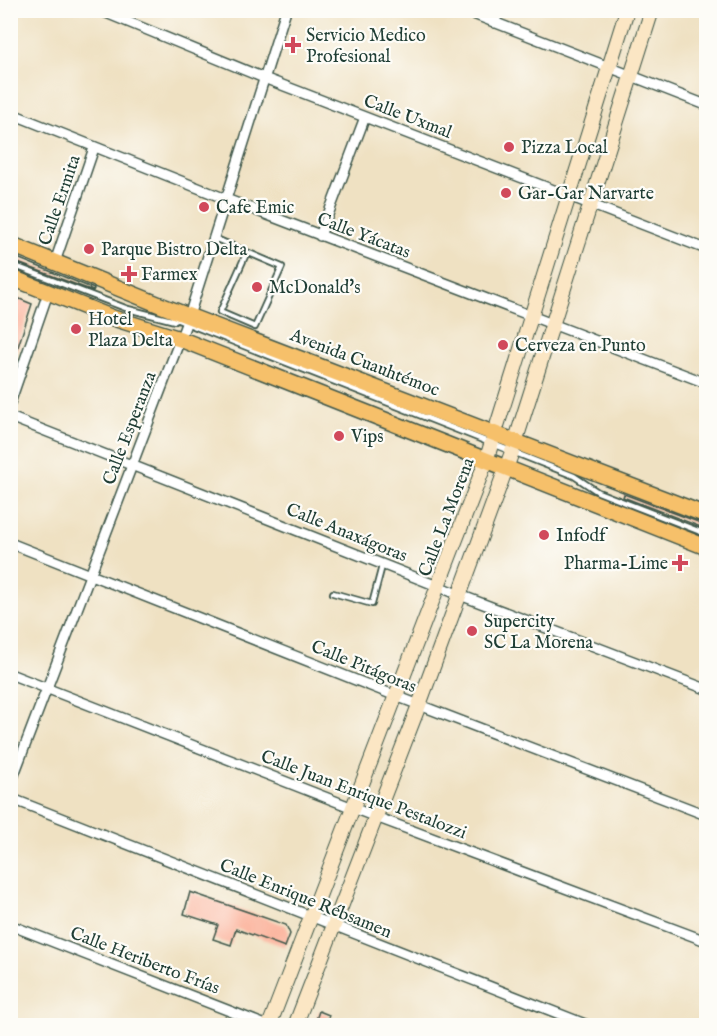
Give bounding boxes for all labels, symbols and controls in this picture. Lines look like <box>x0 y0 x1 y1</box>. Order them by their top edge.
place label: Servicio Medico Profesional <box>306 25 426 69</box>
marker: Servicio Medico Profesional <box>284 36 302 54</box>
street label: Calle Uxmal <box>360 90 455 145</box>
place label: Pizza Local <box>521 137 608 160</box>
marker: Pizza Local <box>502 140 516 154</box>
street label: Calle Ermita <box>34 152 87 249</box>
place label: Gar-Gar Narvarte <box>518 183 654 206</box>
marker: Gar-Gar Narvarte <box>499 186 513 200</box>
place label: Cafe Emic <box>216 197 294 220</box>
marker: Cafe Emic <box>197 200 211 214</box>
street label: Calle Yácatas <box>314 208 413 265</box>
place label: Parque Bistro Delta <box>101 239 247 262</box>
marker: Parque Bistro Delta <box>82 242 96 256</box>
place label: Farmex <box>141 264 198 287</box>
marker: Farmex <box>122 267 136 281</box>
place label: McDonald's <box>269 277 361 300</box>
marker: McDonald's <box>250 280 264 294</box>
place label: Hotel Plaza Delta <box>88 309 173 353</box>
marker: Hotel Plaza Delta <box>69 322 83 336</box>
street label: Avenida Cuauhtémoc <box>286 324 443 403</box>
place label: Cerveza en Punto <box>515 335 646 358</box>
marker: Cerveza en Punto <box>496 338 510 352</box>
street label: Calle Esperanza <box>98 368 163 488</box>
place label: Vips <box>350 426 384 449</box>
marker: Vips <box>332 429 346 443</box>
street label: Calle La Morena <box>414 455 481 580</box>
street label: Calle Anaxágoras <box>282 499 410 568</box>
place label: Infodf <box>556 525 609 548</box>
marker: Infodf <box>537 528 551 542</box>
place label: Pharma-Lime <box>564 553 668 576</box>
marker: Pharma-Lime <box>673 556 687 570</box>
place label: Supercity SC La Morena <box>484 611 593 655</box>
marker: Supercity SC La Morena <box>465 624 479 638</box>
street label: Calle Pitágoras <box>307 636 420 699</box>
street label: Calle Juan Enrique Pestalozzi <box>257 745 470 845</box>
street label: Calle Enrique Rébsamen <box>216 854 395 945</box>
street label: Calle Heriberto Frías <box>66 922 223 1001</box>

